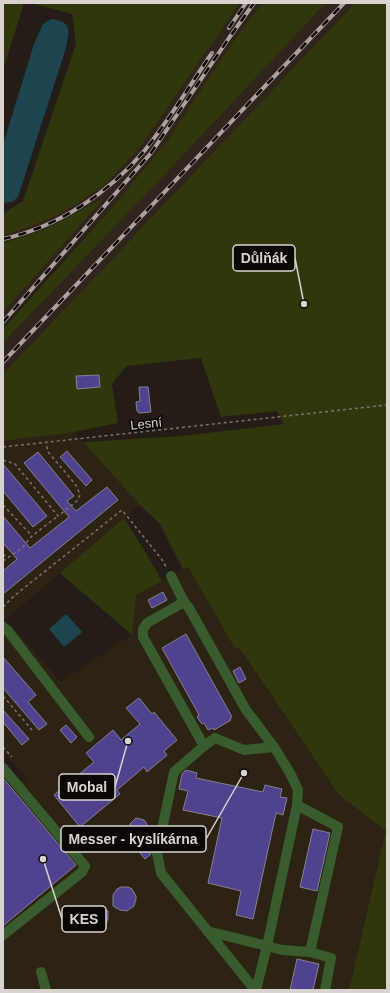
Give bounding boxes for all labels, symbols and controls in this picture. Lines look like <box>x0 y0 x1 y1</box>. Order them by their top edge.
callout: Důlňák <box>233 245 295 271</box>
text: Důlňák <box>241 250 288 266</box>
street label: Lesní <box>129 414 163 433</box>
callout: Mobal <box>59 774 115 800</box>
text: Mobal <box>67 779 107 795</box>
callout: Messer - kyslíkárna <box>61 826 206 852</box>
text: Messer - kyslíkárna <box>68 831 198 847</box>
callout: KES <box>62 906 106 932</box>
text: KES <box>70 911 98 927</box>

